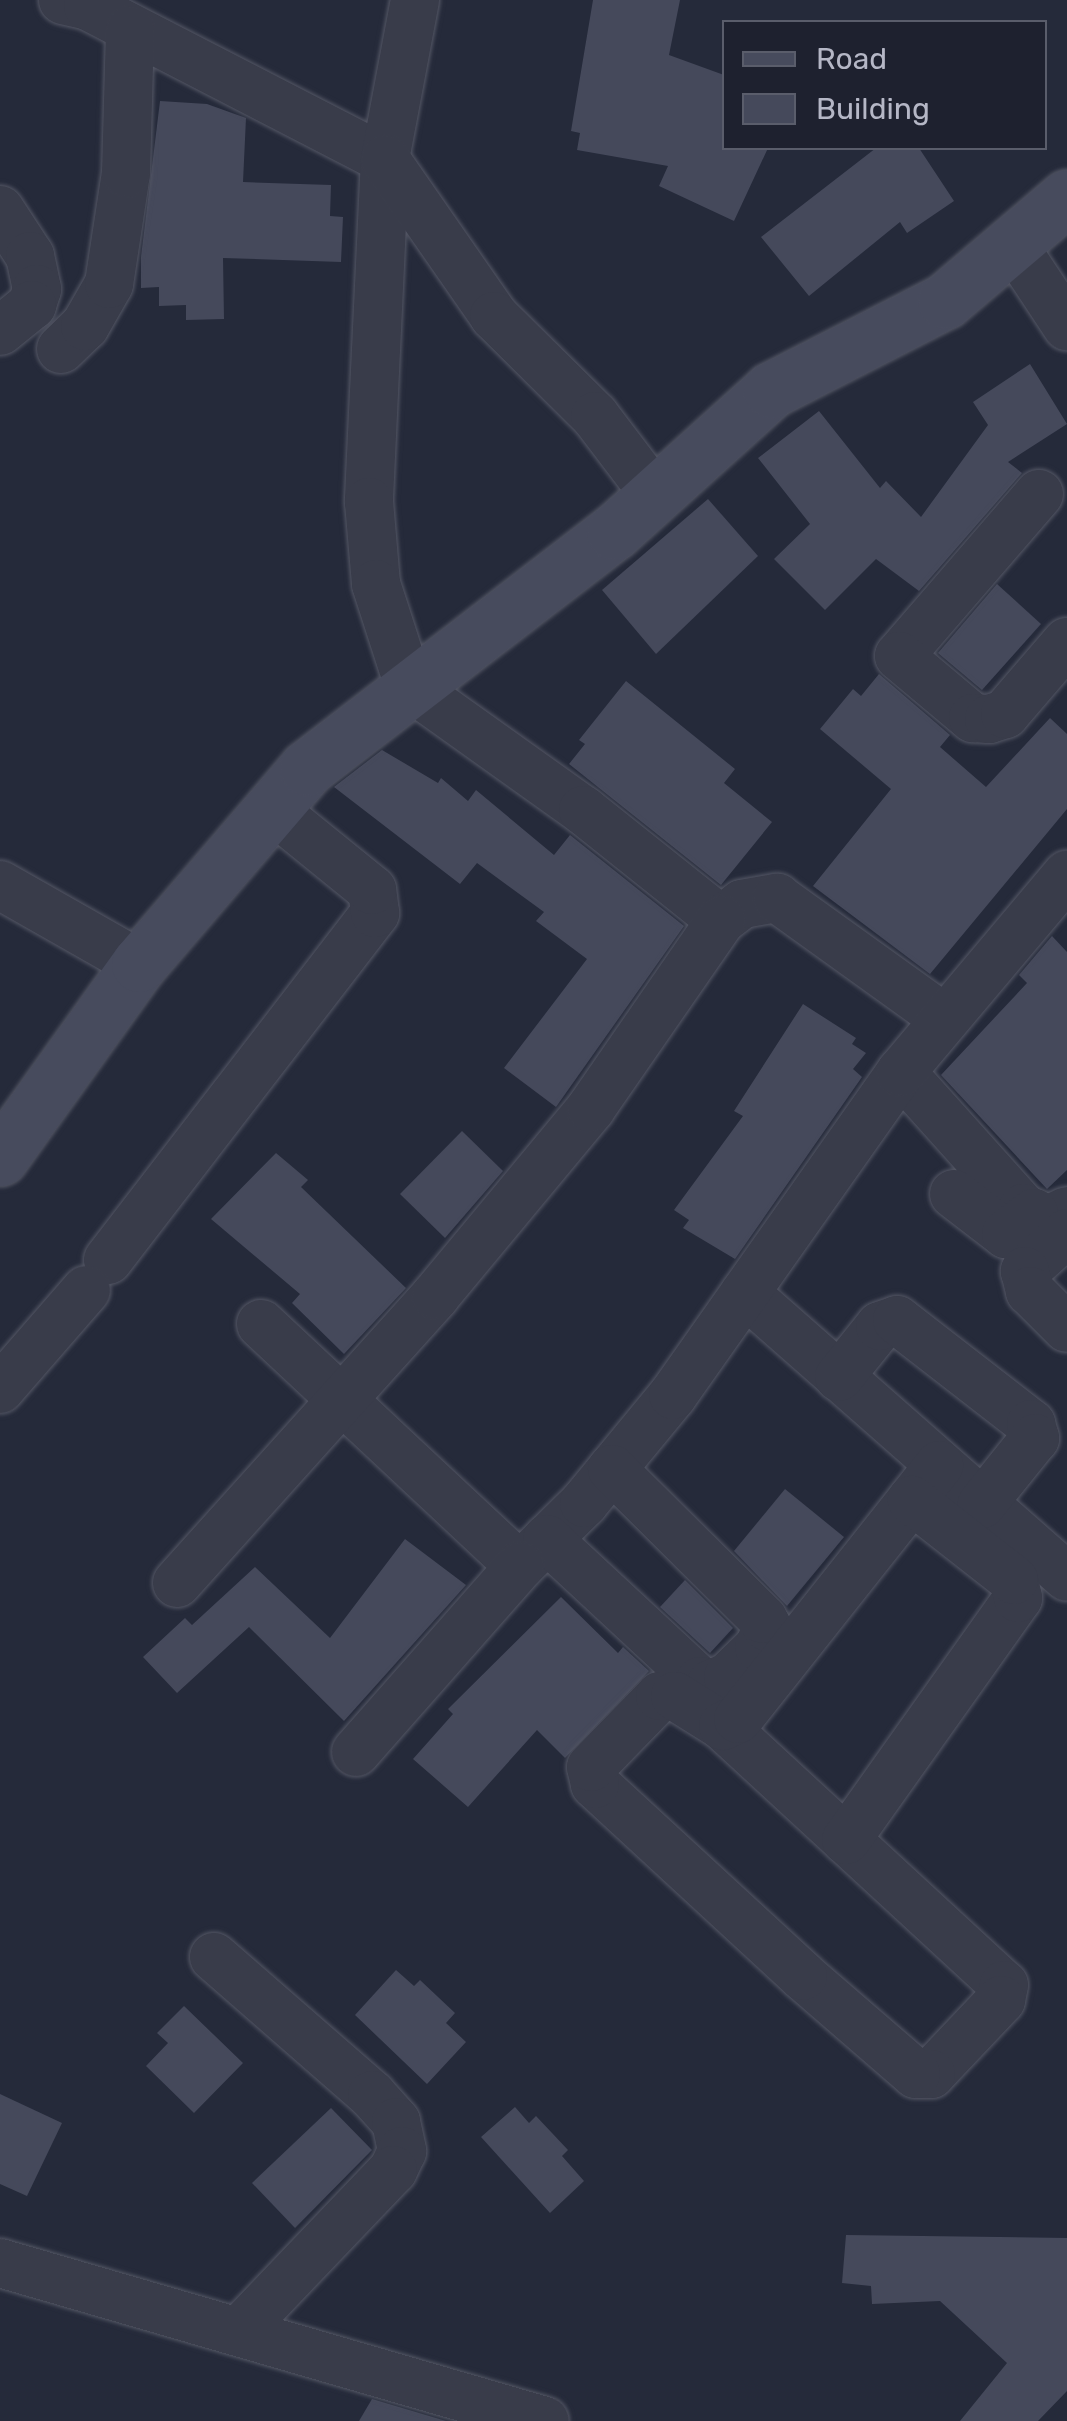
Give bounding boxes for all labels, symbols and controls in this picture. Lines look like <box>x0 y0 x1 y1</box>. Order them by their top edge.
legend <box>722 20 1047 150</box>
text: Road <box>816 41 887 77</box>
text: Building <box>816 91 930 127</box>

